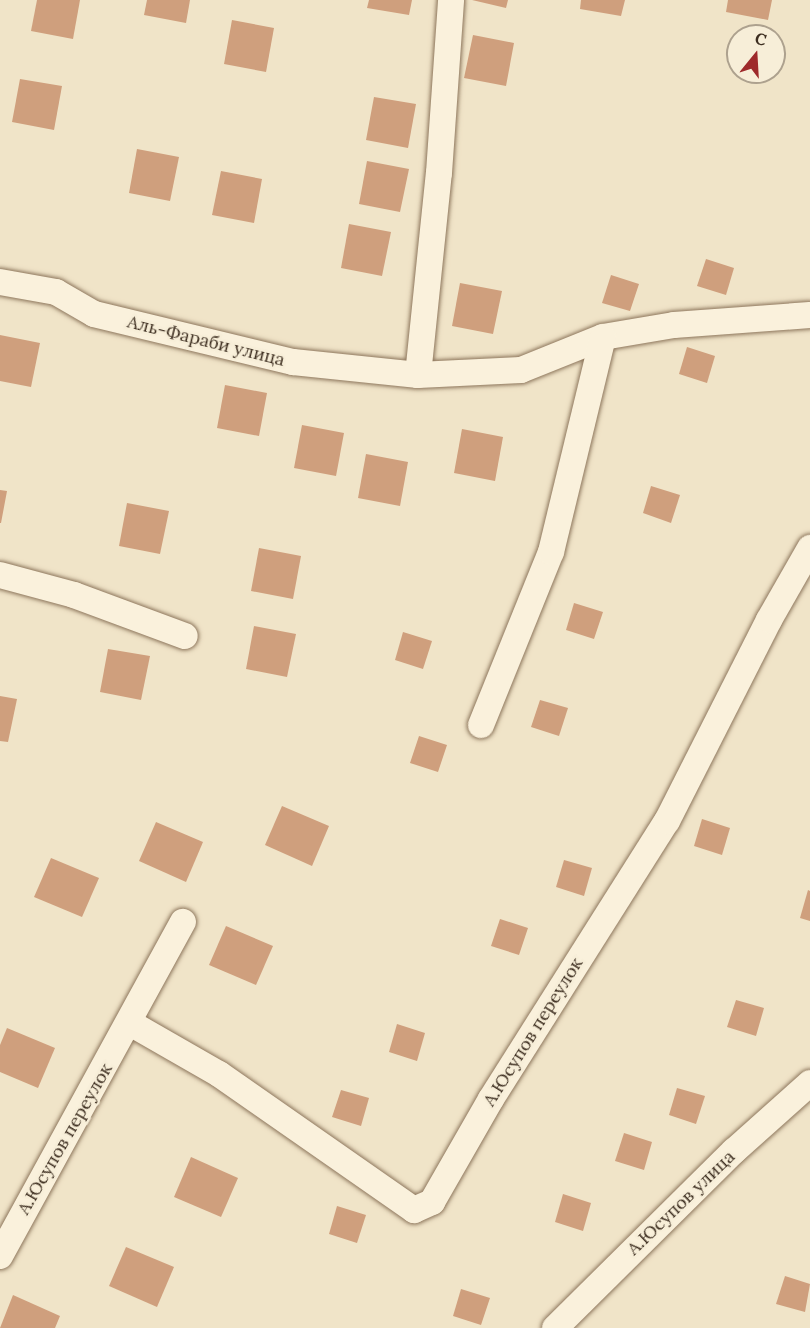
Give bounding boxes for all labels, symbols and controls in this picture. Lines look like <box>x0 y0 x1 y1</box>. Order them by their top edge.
north arrow <box>726 24 786 84</box>
text: С <box>753 28 769 50</box>
street label: Аль-Фараби улица <box>125 311 287 371</box>
street label: А.Юсупов переулок <box>478 954 588 1110</box>
street label: А.Юсупов переулок <box>13 1059 117 1219</box>
street label: А.Юсупов улица <box>623 1146 739 1260</box>

